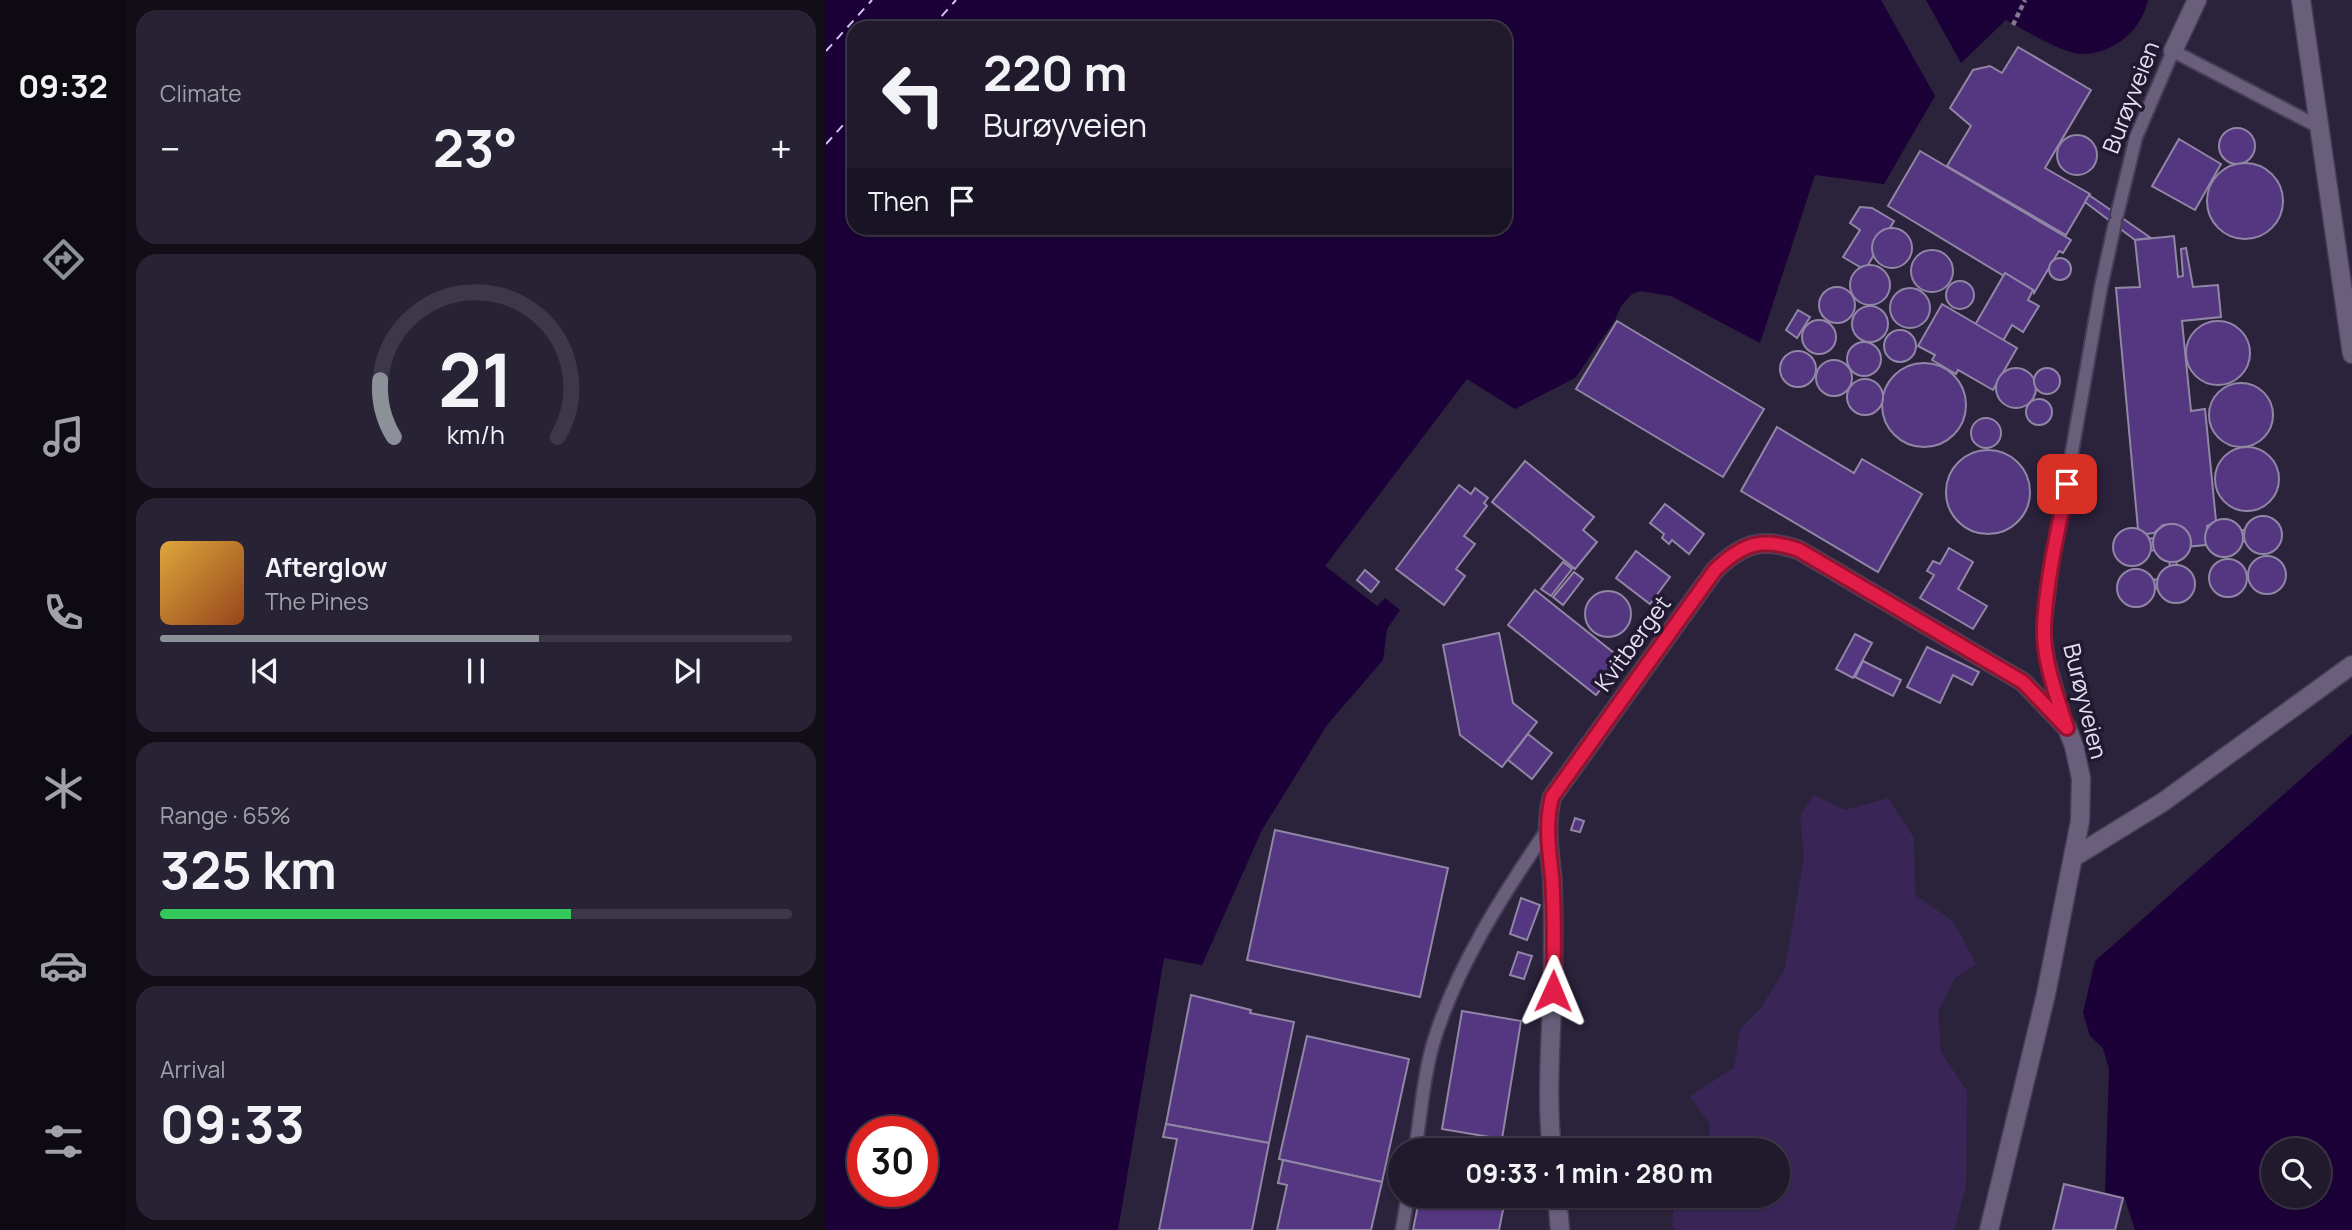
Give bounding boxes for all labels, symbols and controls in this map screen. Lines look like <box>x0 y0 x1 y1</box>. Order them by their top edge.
street label: Burøyveien <box>2094 36 2166 158</box>
text: 220 m <box>983 39 1127 106</box>
icon: left <box>868 49 959 140</box>
text: 09:32 <box>18 64 108 108</box>
text: Climate <box>160 77 242 109</box>
text: Burøyveien <box>983 103 1147 147</box>
text: 23° <box>433 112 518 183</box>
text: − <box>160 122 181 174</box>
text: + <box>770 122 792 174</box>
icon: arrive <box>943 182 981 220</box>
text: Then <box>868 183 929 219</box>
icon: directions <box>39 235 88 284</box>
text: 21 <box>438 329 514 429</box>
icon: music <box>39 412 88 461</box>
text: km/h <box>447 417 505 452</box>
pin <box>2037 454 2097 514</box>
icon: arrive <box>2048 465 2086 503</box>
text: Afterglow <box>265 549 387 585</box>
text: The Pines <box>265 585 369 617</box>
icon: phone <box>39 588 88 637</box>
street label: Kvitberget <box>1586 589 1678 697</box>
street label: Burøyveien <box>2056 640 2116 762</box>
icon: previous <box>246 652 284 690</box>
icon: pause <box>457 652 495 690</box>
icon: next <box>668 652 706 690</box>
icon: climate <box>39 764 88 813</box>
text: Range · 65% <box>160 799 291 831</box>
text: 325 km <box>160 834 337 905</box>
icon: car <box>39 941 88 990</box>
position arrow <box>1516 954 1590 1028</box>
text: Arrival <box>160 1053 226 1085</box>
text: 09:33 <box>160 1088 305 1159</box>
speed limit sign: 30 <box>847 1116 938 1207</box>
icon: filters <box>39 1117 88 1166</box>
map controls <box>2261 1138 2331 1208</box>
button: search <box>2261 1138 2331 1208</box>
text: 09:33 · 1 min · 280 m <box>1465 1155 1713 1191</box>

